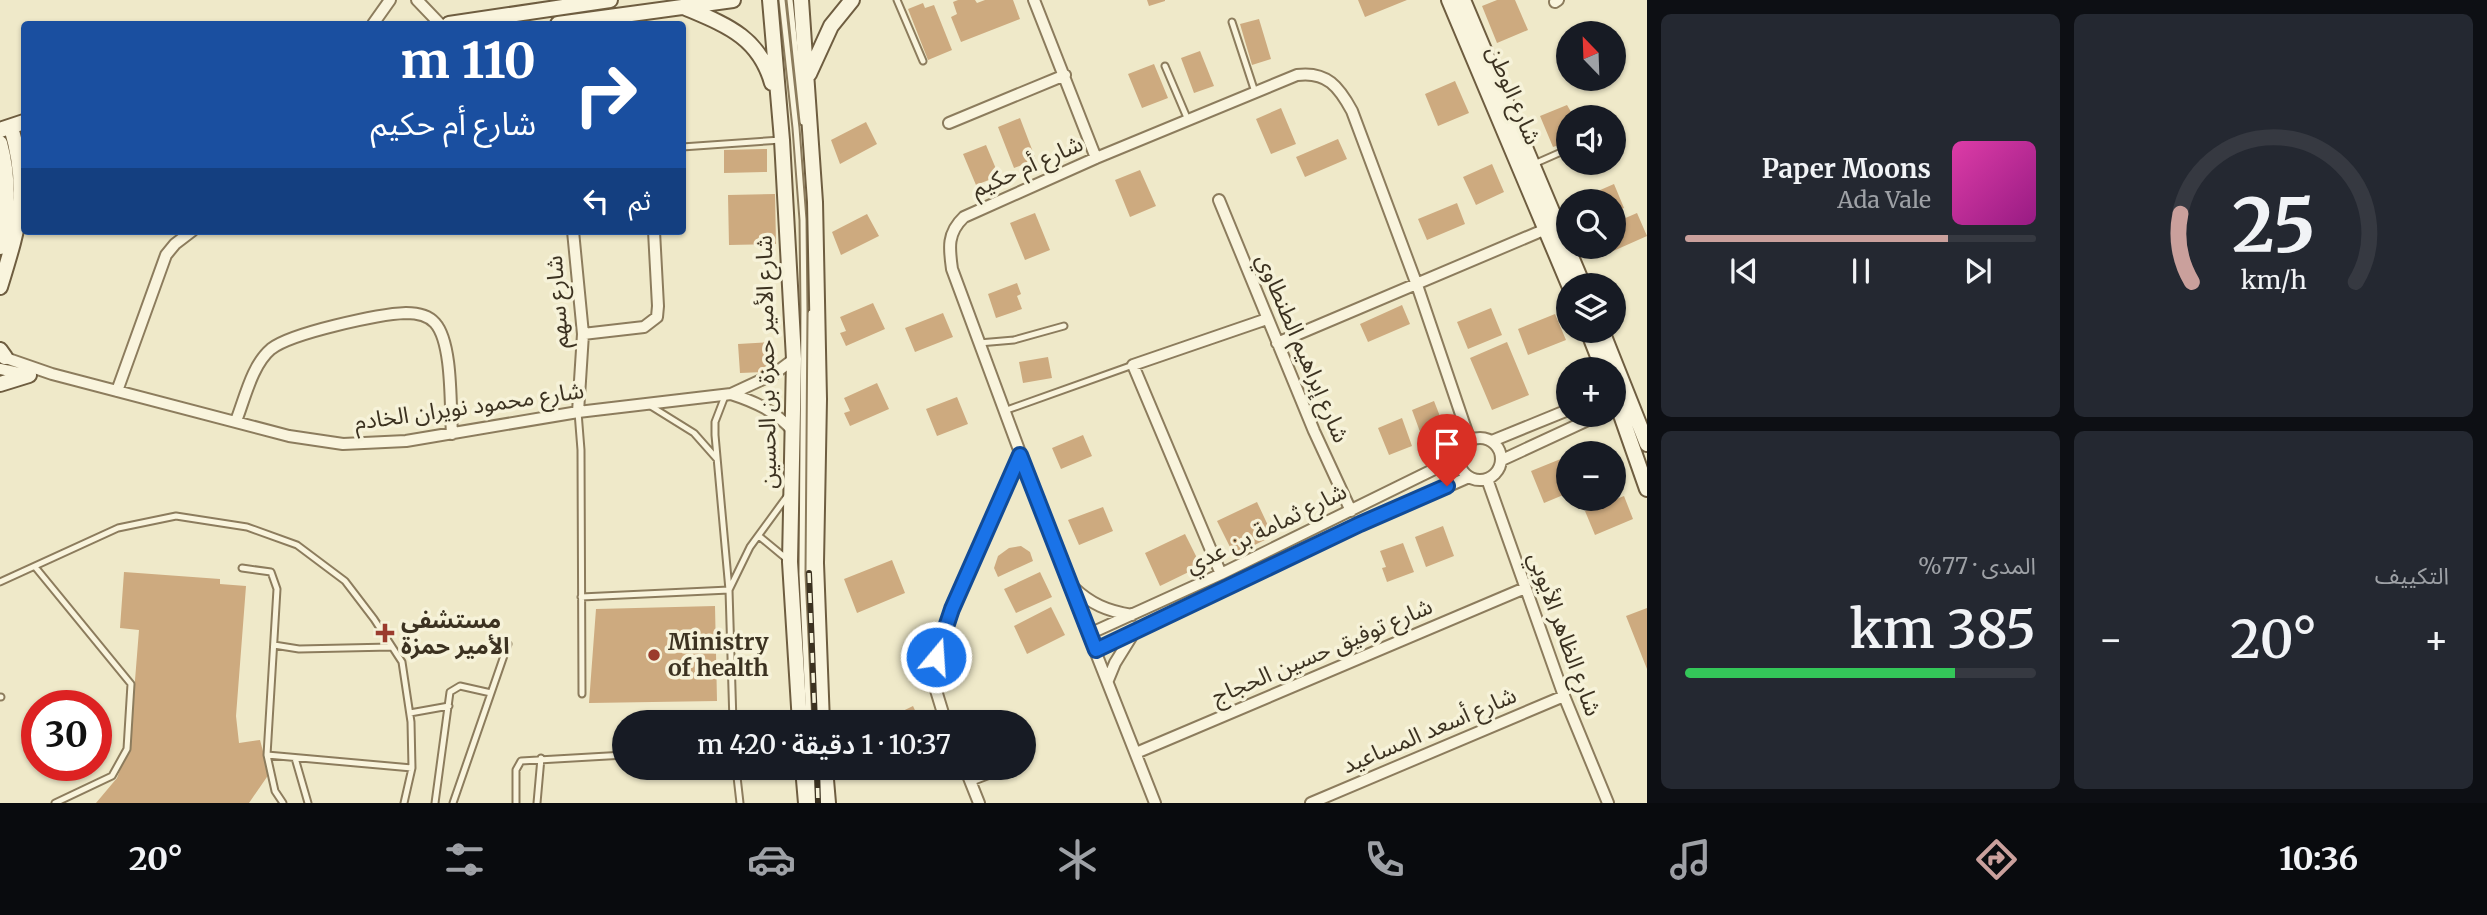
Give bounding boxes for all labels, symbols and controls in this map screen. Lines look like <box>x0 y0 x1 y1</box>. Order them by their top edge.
north arrow <box>1556 21 1626 91</box>
map controls <box>1556 21 1626 511</box>
text: 110 m <box>401 30 536 91</box>
street label: شارع الوطن <box>1478 41 1548 150</box>
icon: right <box>560 49 651 140</box>
text: شارع أم حكيم <box>370 104 536 144</box>
button: sound <box>1556 105 1626 175</box>
street label: شارع أم حكيم <box>967 128 1089 207</box>
text: Paper Moons <box>1762 152 1931 185</box>
text: 25 <box>2232 180 2315 272</box>
icon: left <box>577 182 615 220</box>
text: ثم <box>629 184 651 217</box>
text: Ada Vale <box>1837 185 1931 214</box>
button: search <box>1556 189 1626 259</box>
street label: شارع الأمير حمزة بن الحسين <box>749 235 785 489</box>
street label: شارع إبراهيم الطنطاوي <box>1247 249 1356 448</box>
icon: previous <box>1725 252 1763 290</box>
icon: pause <box>1842 252 1880 290</box>
icon: next <box>1959 252 1997 290</box>
street label: شارع سهم <box>539 254 577 349</box>
text: km/h <box>2240 264 2307 296</box>
button: layers <box>1556 273 1626 343</box>
button: + <box>1556 357 1626 427</box>
street label: شارع محمود نويران الخادم <box>352 375 586 440</box>
pin <box>1417 414 1477 486</box>
icon: arrive <box>1428 425 1466 463</box>
button: − <box>1556 441 1626 511</box>
street label: شارع ثمامة بن عدي <box>1181 476 1352 582</box>
street label: شارع الظاهر الأيوبي <box>1519 548 1609 721</box>
text: المدى · 77% <box>1918 551 2036 580</box>
text: التكييف <box>2375 561 2449 590</box>
street label: شارع توفيق حسين الحجاج <box>1207 591 1438 713</box>
text: 385 km <box>1849 597 2036 662</box>
place label: مستشفى الأمير حمزة <box>401 605 510 660</box>
text: 20° <box>2230 607 2317 672</box>
text: − <box>2098 616 2123 663</box>
text: + <box>2424 616 2449 663</box>
position arrow <box>899 620 973 694</box>
marker: مستشفى الأمير حمزة <box>375 623 395 643</box>
place label: Ministry of health <box>668 627 769 682</box>
marker: Ministry of health <box>646 647 662 663</box>
street label: شارع أسعد المساعيد <box>1337 680 1522 782</box>
speed limit sign: 30 <box>21 690 112 781</box>
text: 10:37 · 1 دقيقة · 420 m <box>697 728 951 761</box>
icon: filters <box>440 835 489 884</box>
icon: car <box>747 835 796 884</box>
icon: climate <box>1053 835 1102 884</box>
icon: phone <box>1360 835 1409 884</box>
icon: music <box>1666 835 1715 884</box>
icon: directions <box>1972 835 2021 884</box>
text: 20° <box>129 839 183 879</box>
text: 10:36 <box>2279 839 2358 879</box>

